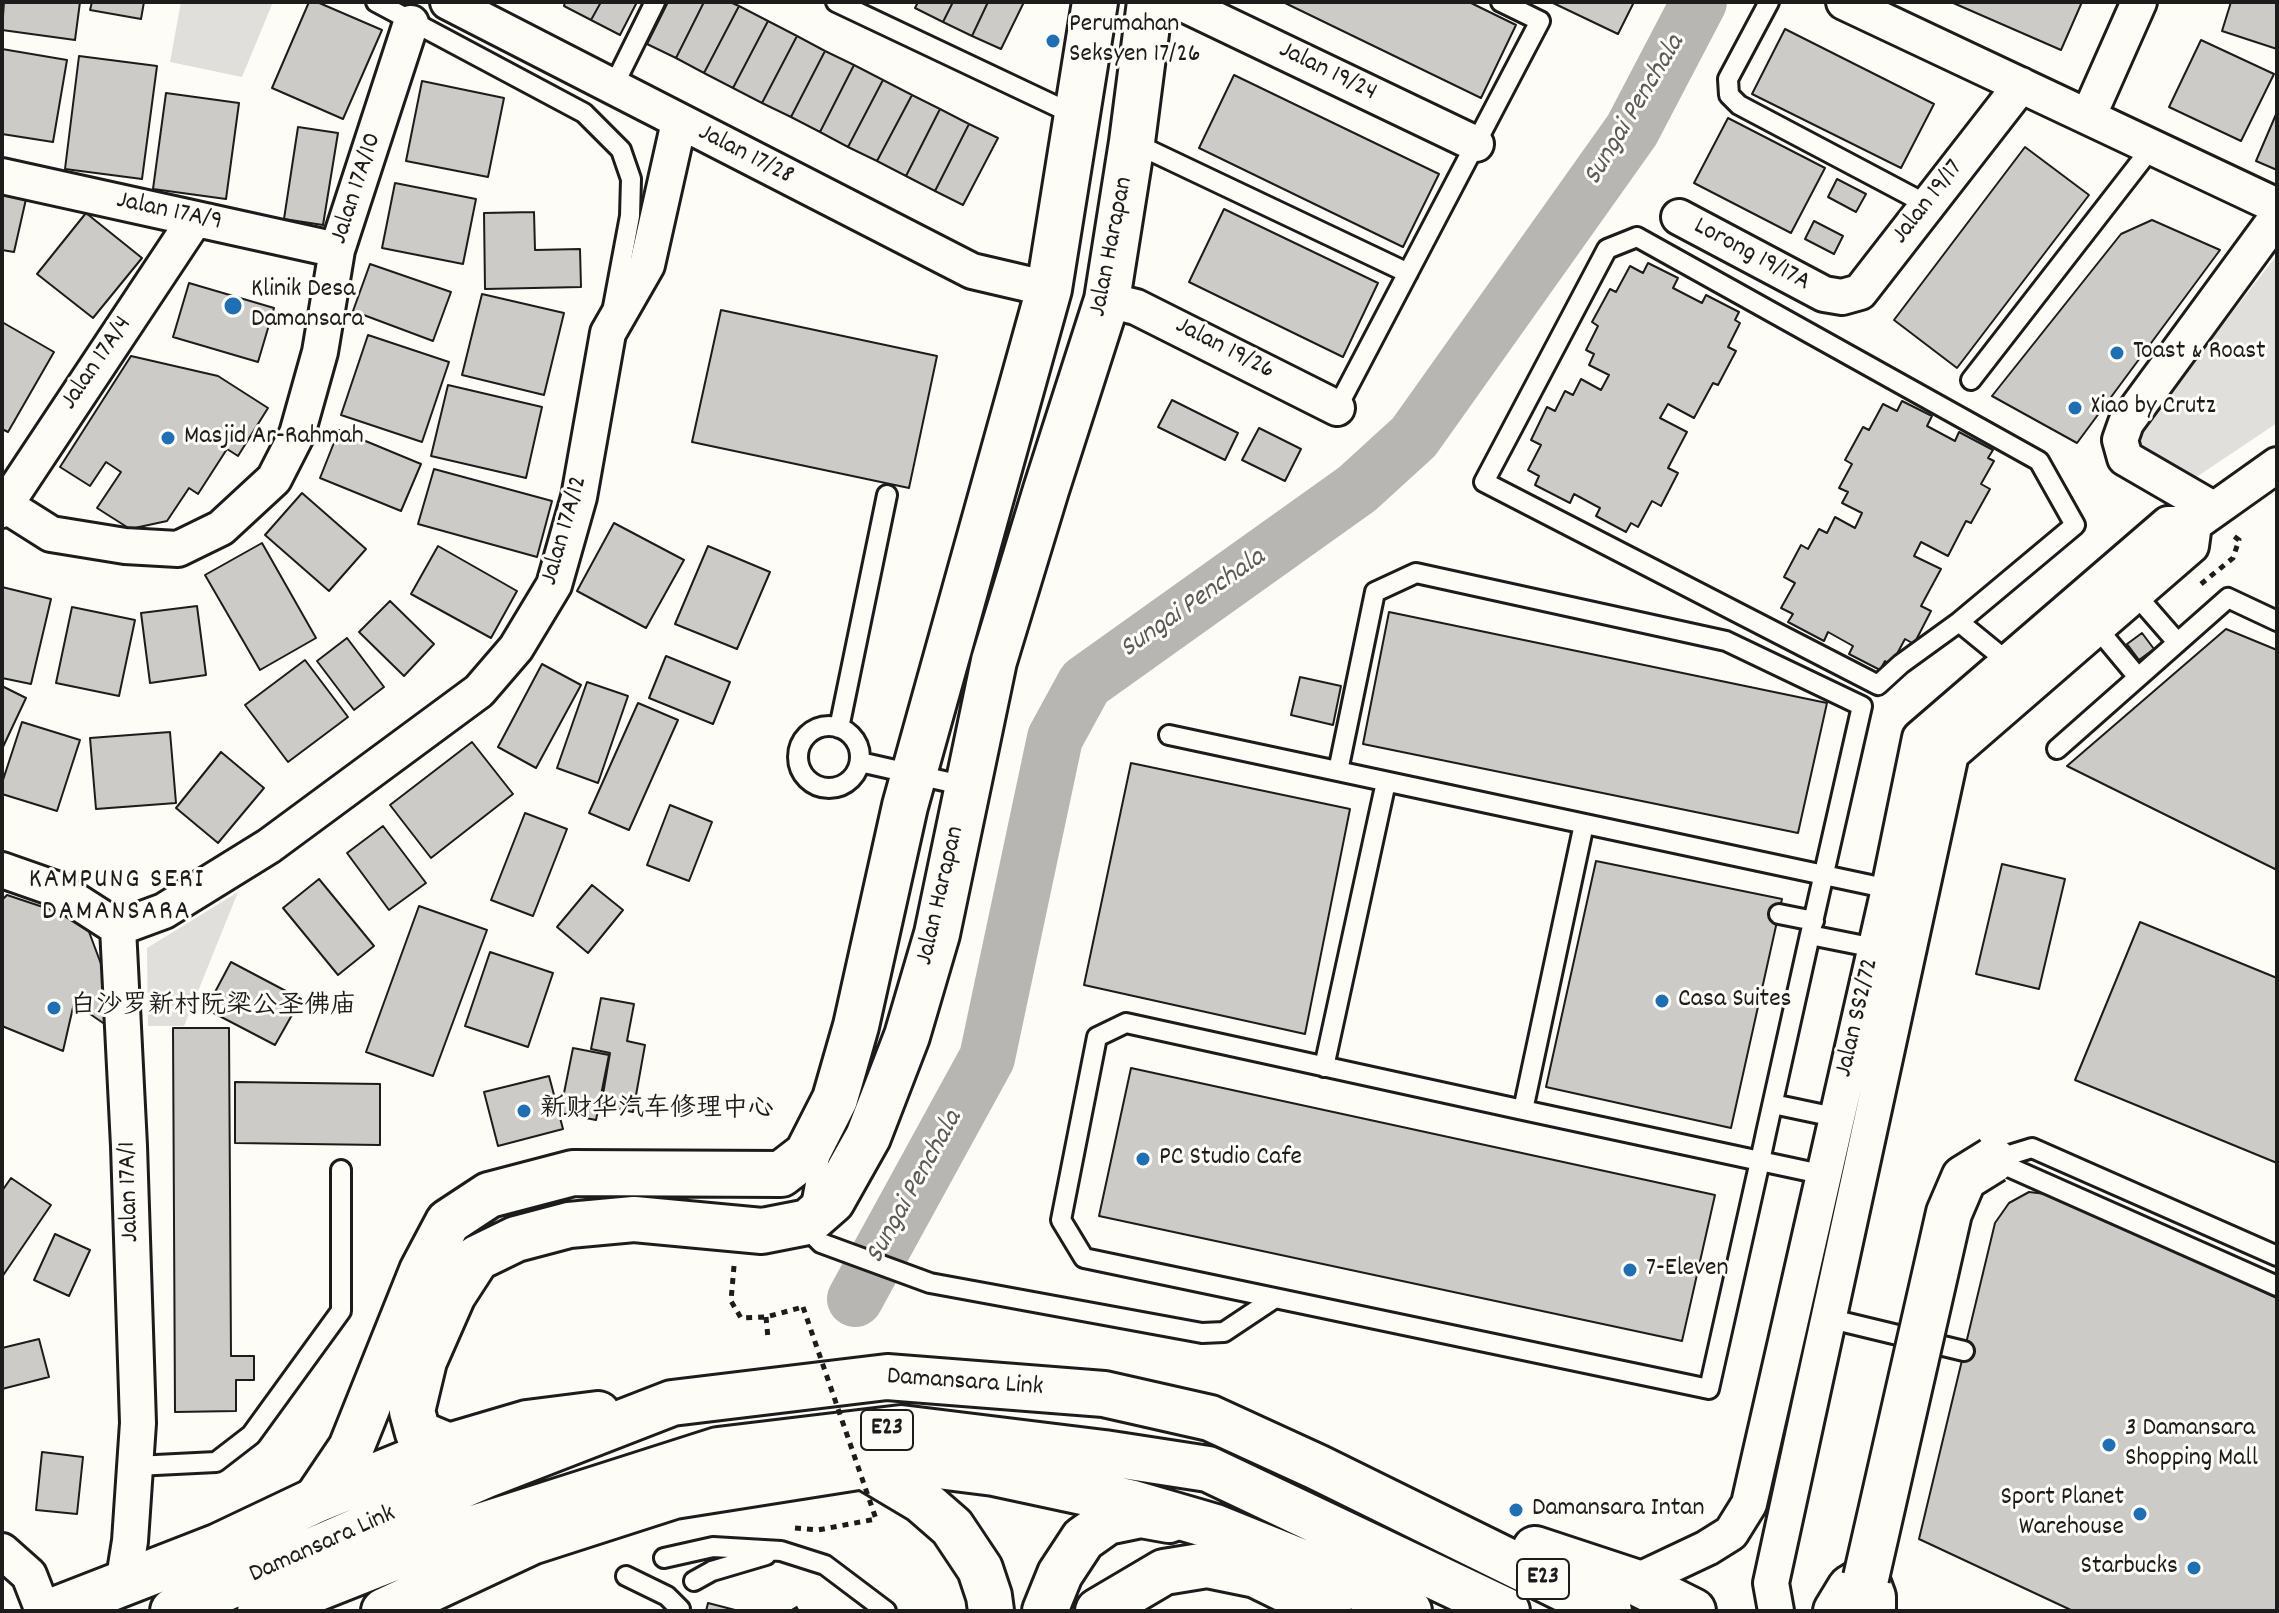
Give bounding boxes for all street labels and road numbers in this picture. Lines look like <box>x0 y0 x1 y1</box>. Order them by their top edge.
street label: Jalan 19/24 <box>1273 36 1381 110</box>
street label: Jalan 17/28 <box>692 119 798 193</box>
street label: Jalan 17A/10 <box>325 129 391 249</box>
street label: Jalan 19/17 <box>1886 155 1972 251</box>
street label: Jalan Harapan <box>1084 175 1142 319</box>
street label: Jalan 17A/9 <box>113 187 225 239</box>
street label: Lorong 19/17A <box>1687 212 1815 300</box>
street label: Jalan 17A/4 <box>55 311 141 417</box>
street label: Jalan 19/26 <box>1169 312 1279 388</box>
street label: Jalan 17A/12 <box>536 473 596 589</box>
street label: Jalan Harapan <box>911 824 973 968</box>
street label: Jalan SS2/72 <box>1830 956 1888 1080</box>
street label: Jalan 17A/1 <box>114 1141 148 1243</box>
street label: Damansara Link <box>886 1363 1044 1405</box>
road number: E23 <box>861 1410 913 1450</box>
street label: Damansara Link <box>245 1500 401 1592</box>
road number: E23 <box>1517 1559 1569 1599</box>

